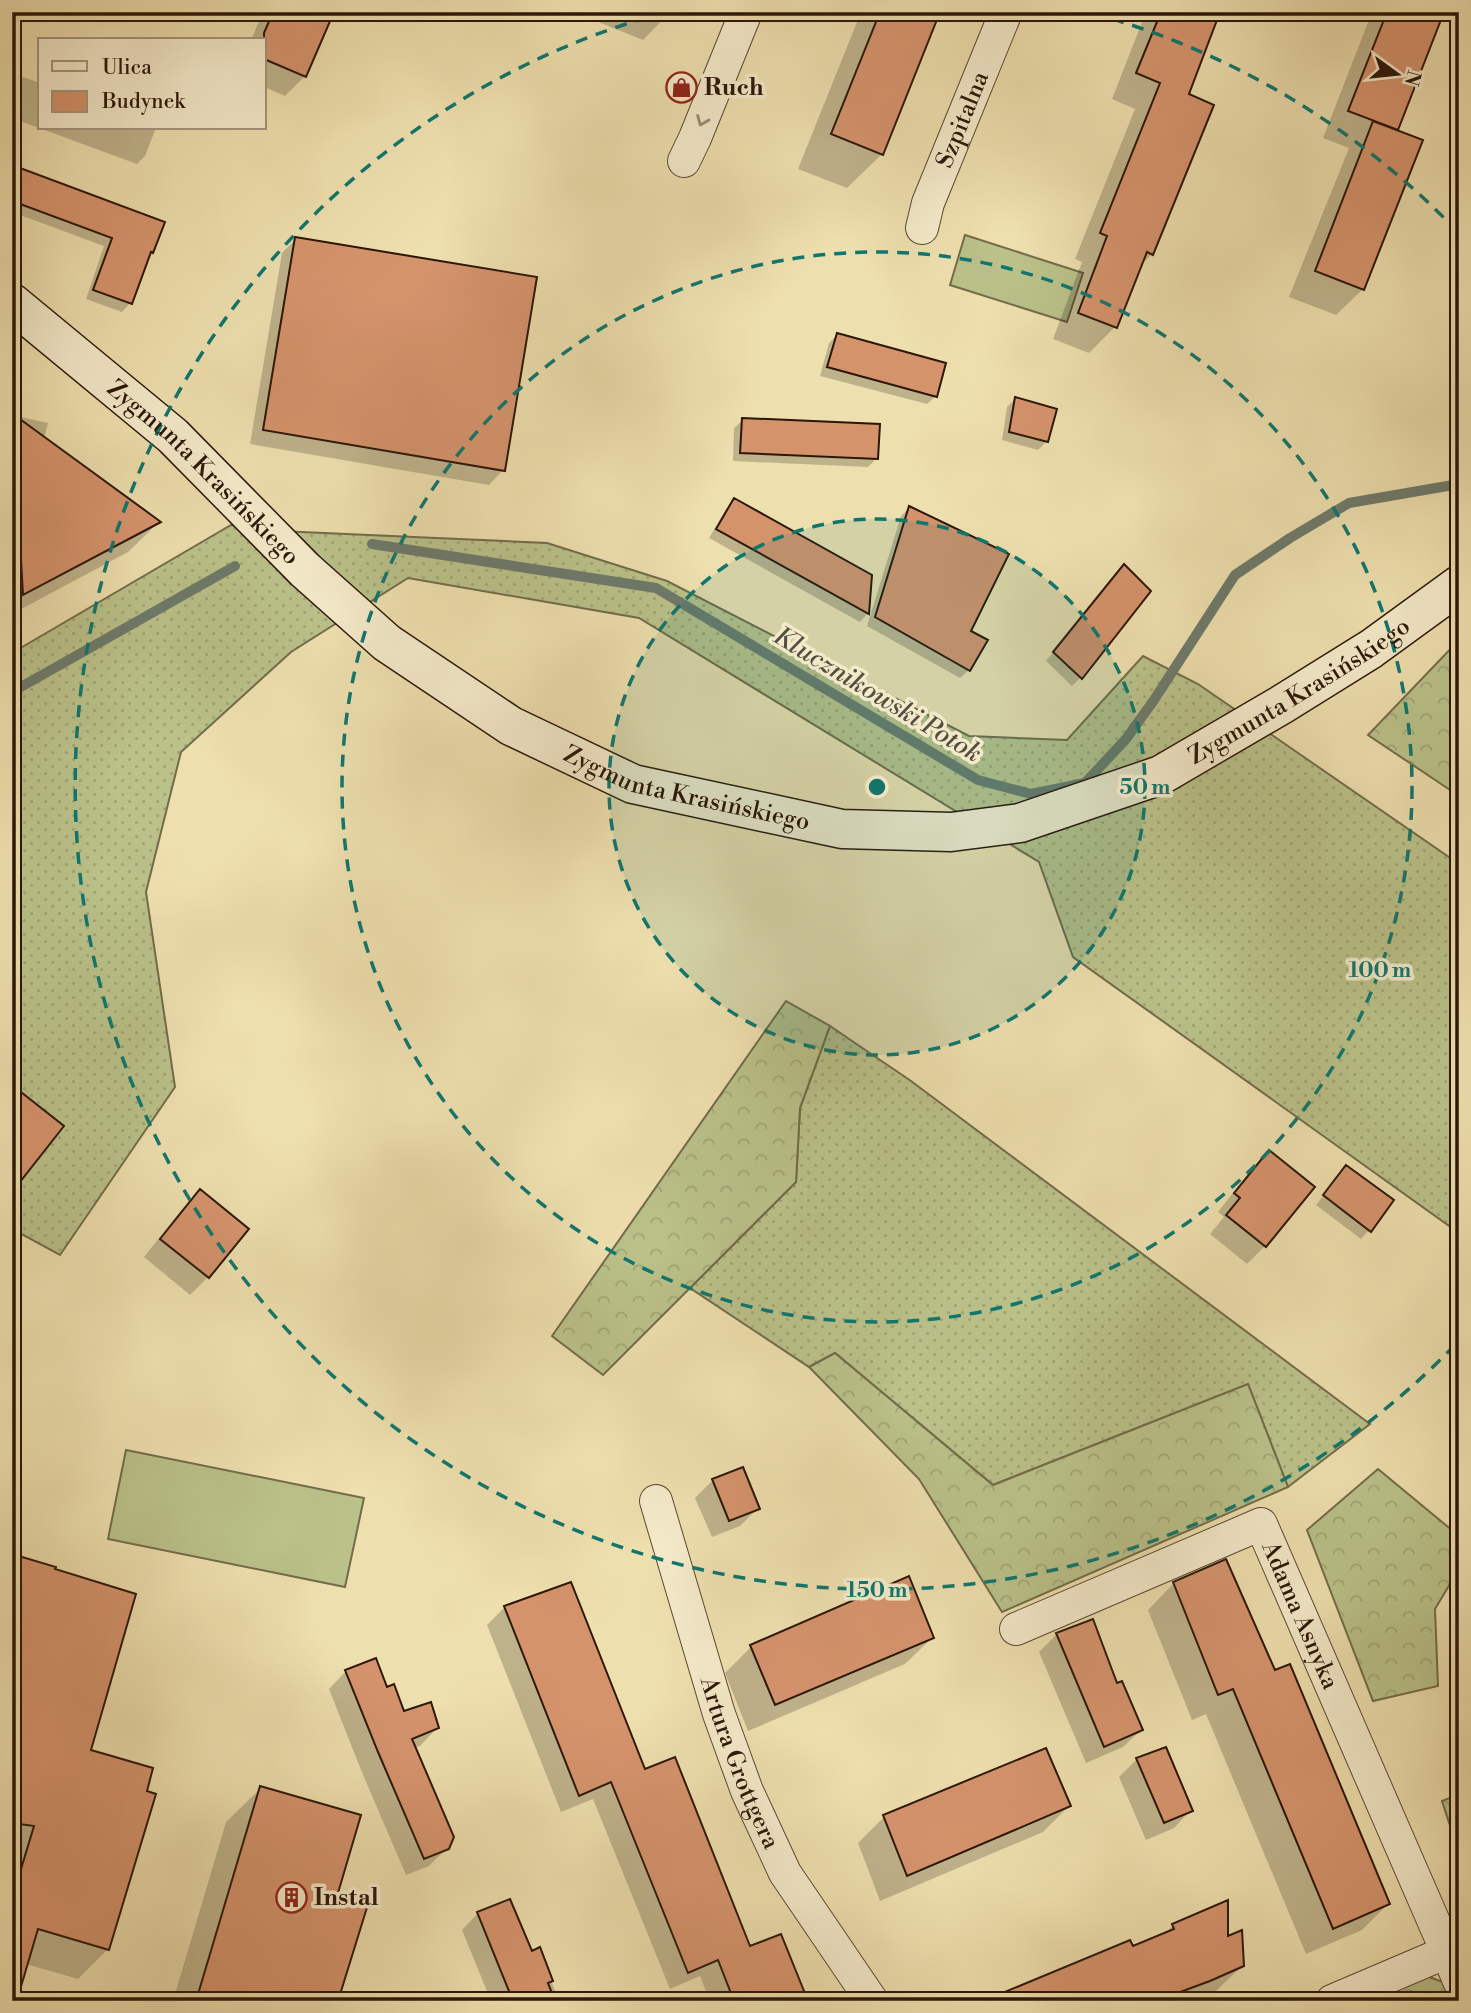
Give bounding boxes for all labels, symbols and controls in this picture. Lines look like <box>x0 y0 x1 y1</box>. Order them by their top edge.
legend <box>38 38 266 130</box>
north arrow <box>1362 38 1432 108</box>
text: Ulica <box>102 55 152 81</box>
street label: Szpitalna <box>930 66 996 172</box>
text: N <box>1399 68 1426 89</box>
shop icon: Ruch <box>664 70 698 104</box>
place label: Ruch <box>704 73 764 103</box>
text: Budynek <box>101 89 186 115</box>
one-way arrow <box>697 114 711 126</box>
street label: Zygmunta Krasińskiego <box>101 374 306 572</box>
street label: Zygmunta Krasińskiego <box>1183 612 1416 772</box>
water label: Klucznikowski Potok <box>768 620 987 770</box>
street label: Zygmunta Krasińskiego <box>559 739 813 838</box>
centre of rings <box>865 775 889 799</box>
text: 50 m <box>1120 775 1170 801</box>
text: 100 m <box>1349 958 1411 984</box>
street label: Adama Asnyka <box>1254 1536 1345 1695</box>
text: 150 m <box>847 1578 907 1604</box>
street label: Artura Grottgera <box>693 1673 786 1855</box>
building icon: Instal <box>274 1880 308 1914</box>
place label: Instal <box>314 1883 379 1913</box>

